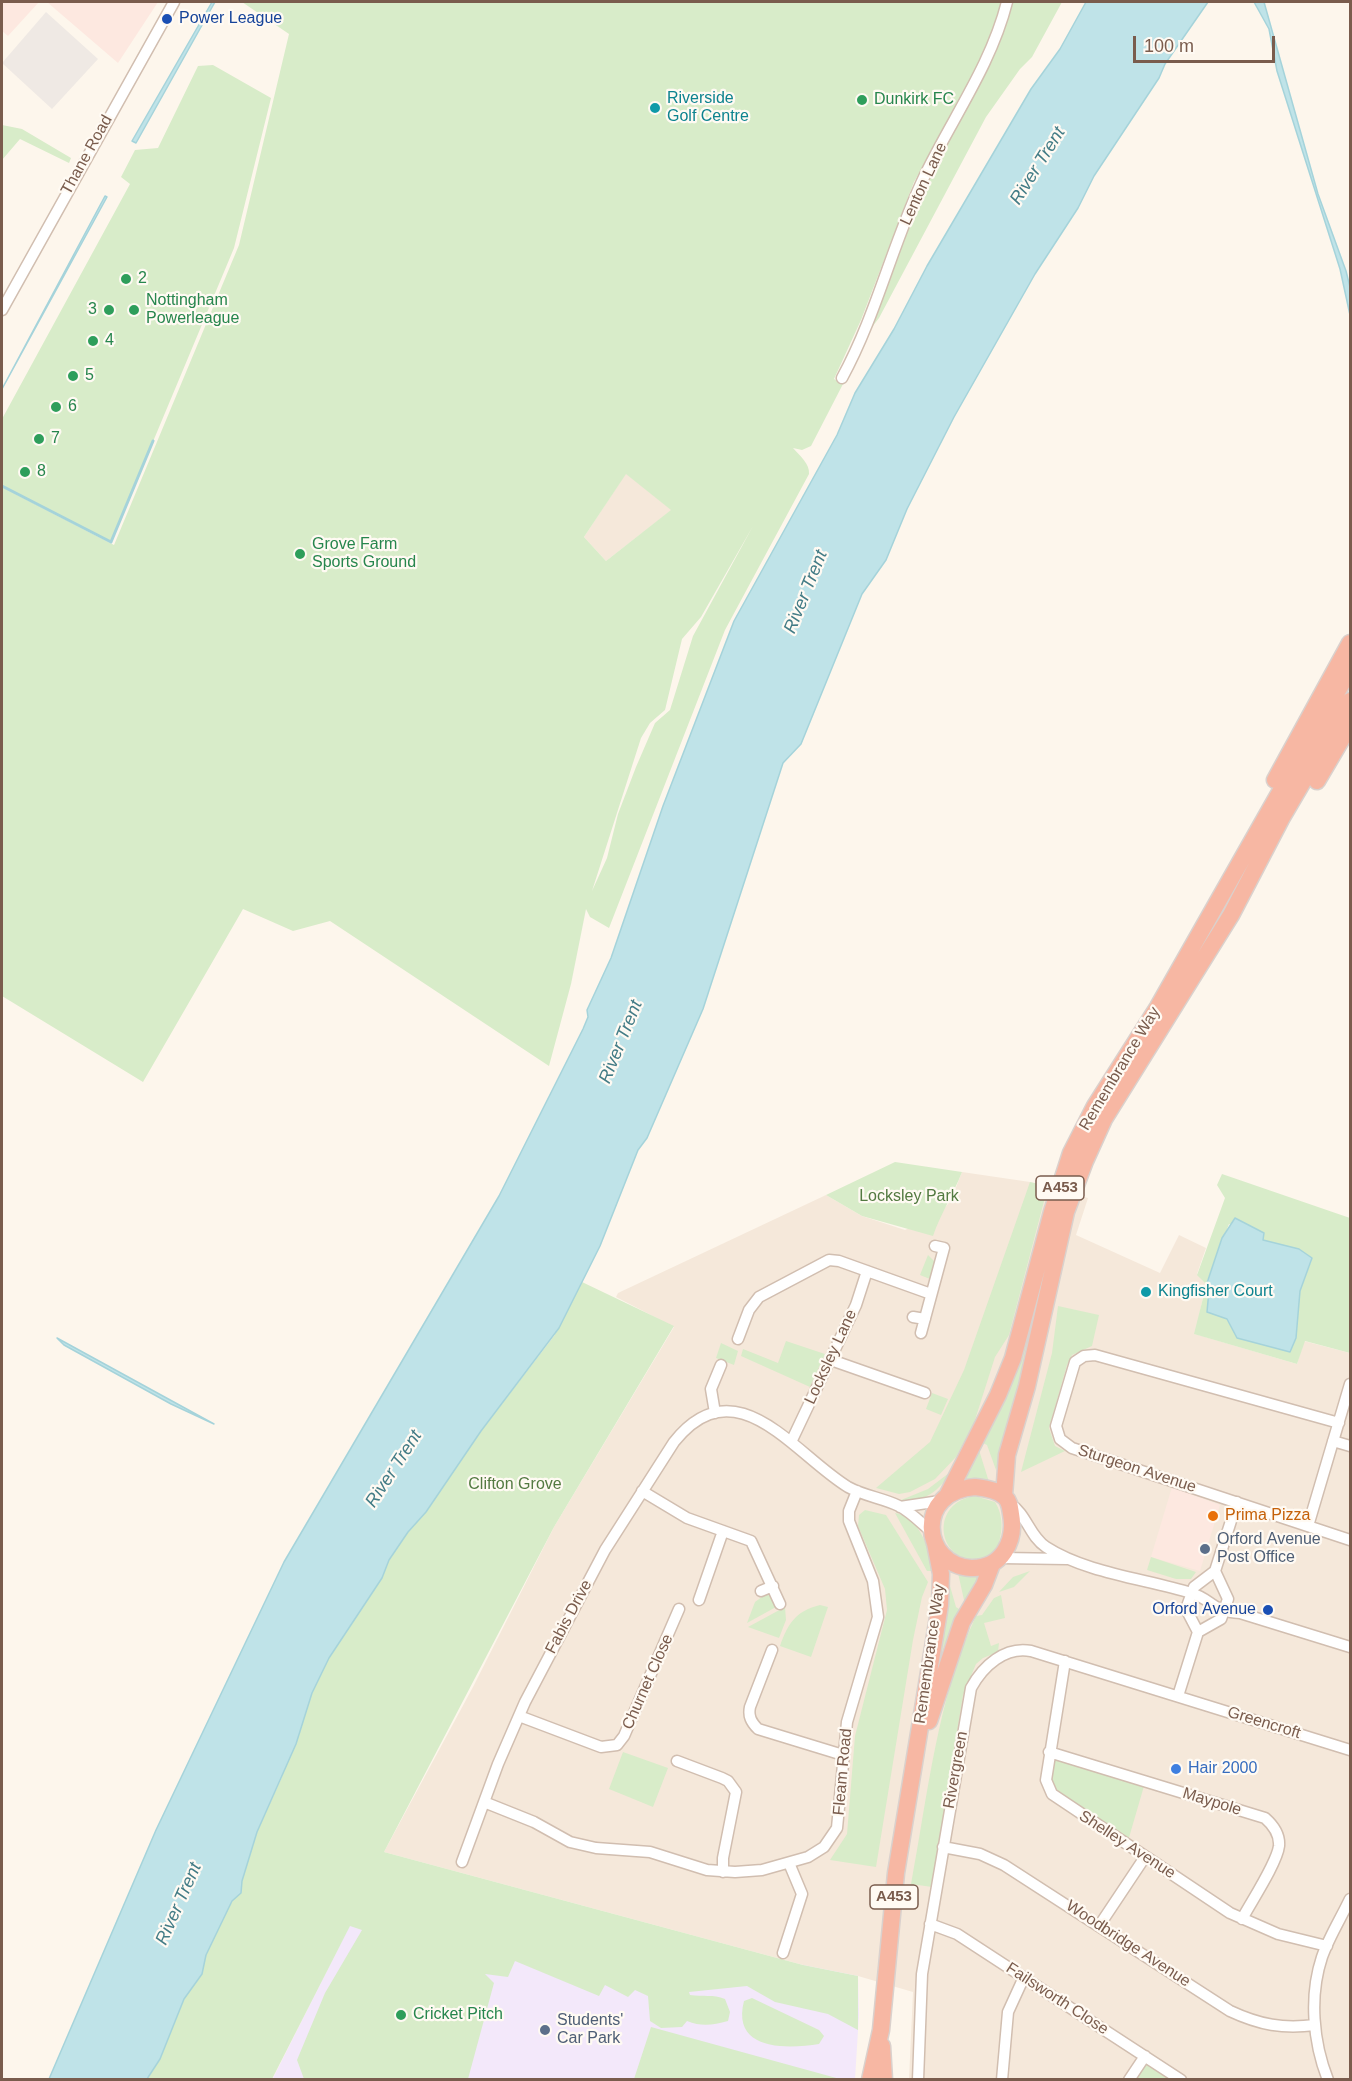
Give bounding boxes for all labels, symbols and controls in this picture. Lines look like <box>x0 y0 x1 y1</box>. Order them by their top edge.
place label: Power League <box>179 9 282 29</box>
marker: Power League <box>160 12 174 26</box>
scale bar <box>1136 24 1278 62</box>
text: 100 m <box>1144 36 1194 56</box>
place label: Riverside Golf Centre <box>667 89 749 127</box>
place label: Dunkirk FC <box>874 90 954 110</box>
marker: Dunkirk FC <box>855 93 869 107</box>
marker: Riverside Golf Centre <box>648 101 662 115</box>
street label: Thane Road <box>57 112 117 198</box>
water label: River Trent <box>1006 123 1070 209</box>
street label: Lenton Lane <box>896 140 952 228</box>
place label: 2 <box>138 269 147 289</box>
marker: 2 <box>119 272 133 286</box>
place label: Nottingham Powerleague <box>146 291 239 329</box>
place label: 3 <box>88 300 97 320</box>
marker: 3 <box>102 303 116 317</box>
marker: Nottingham Powerleague <box>127 303 141 317</box>
place label: 4 <box>105 331 114 351</box>
marker: 4 <box>86 334 100 348</box>
place label: 5 <box>85 366 94 386</box>
marker: 5 <box>66 369 80 383</box>
place label: 6 <box>68 397 77 417</box>
marker: 6 <box>49 400 63 414</box>
place label: 7 <box>51 429 60 449</box>
marker: 7 <box>32 432 46 446</box>
place label: 8 <box>37 462 46 482</box>
marker: 8 <box>18 465 32 479</box>
place label: Grove Farm Sports Ground <box>312 535 416 573</box>
marker: Grove Farm Sports Ground <box>293 547 307 561</box>
water label: River Trent <box>780 547 832 637</box>
water label: River Trent <box>595 997 647 1087</box>
street label: Remembrance Way <box>1076 1004 1164 1134</box>
road number: A453 <box>1036 1176 1084 1200</box>
park label: Locksley Park <box>859 1187 959 1207</box>
place label: Kingfisher Court <box>1158 1282 1273 1302</box>
marker: Kingfisher Court <box>1139 1285 1153 1299</box>
street label: Locksley Lane <box>801 1307 861 1407</box>
water label: River Trent <box>361 1426 427 1512</box>
street label: Sturgeon Avenue <box>1075 1441 1199 1497</box>
park label: Clifton Grove <box>468 1475 562 1495</box>
place label: Prima Pizza <box>1225 1506 1310 1526</box>
marker: Prima Pizza <box>1206 1509 1220 1523</box>
place label: Orford Avenue Post Office <box>1217 1530 1321 1568</box>
marker: Orford Avenue Post Office <box>1198 1542 1212 1556</box>
street label: Fabis Drive <box>542 1577 596 1657</box>
street label: Remembrance Way <box>911 1583 949 1725</box>
place label: Orford Avenue <box>1152 1600 1256 1620</box>
marker: Orford Avenue <box>1261 1603 1275 1617</box>
street label: Churnet Close <box>618 1631 678 1733</box>
street label: Greencroft <box>1225 1703 1303 1743</box>
street label: Fleam Road <box>830 1728 856 1816</box>
street label: Rivergreen <box>940 1730 972 1810</box>
place label: Hair 2000 <box>1188 1759 1257 1779</box>
marker: Hair 2000 <box>1169 1762 1183 1776</box>
street label: Maypole <box>1180 1784 1244 1820</box>
street label: Shelley Avenue <box>1075 1807 1179 1883</box>
water label: River Trent <box>151 1860 207 1948</box>
road number: A453 <box>870 1885 918 1909</box>
street label: Woodbridge Avenue <box>1062 1897 1194 1991</box>
street label: Failsworth Close <box>1002 1959 1112 2039</box>
place label: Cricket Pitch <box>413 2005 503 2025</box>
marker: Cricket Pitch <box>394 2008 408 2022</box>
place label: Students' Car Park <box>557 2011 623 2049</box>
marker: Students' Car Park <box>538 2023 552 2037</box>

